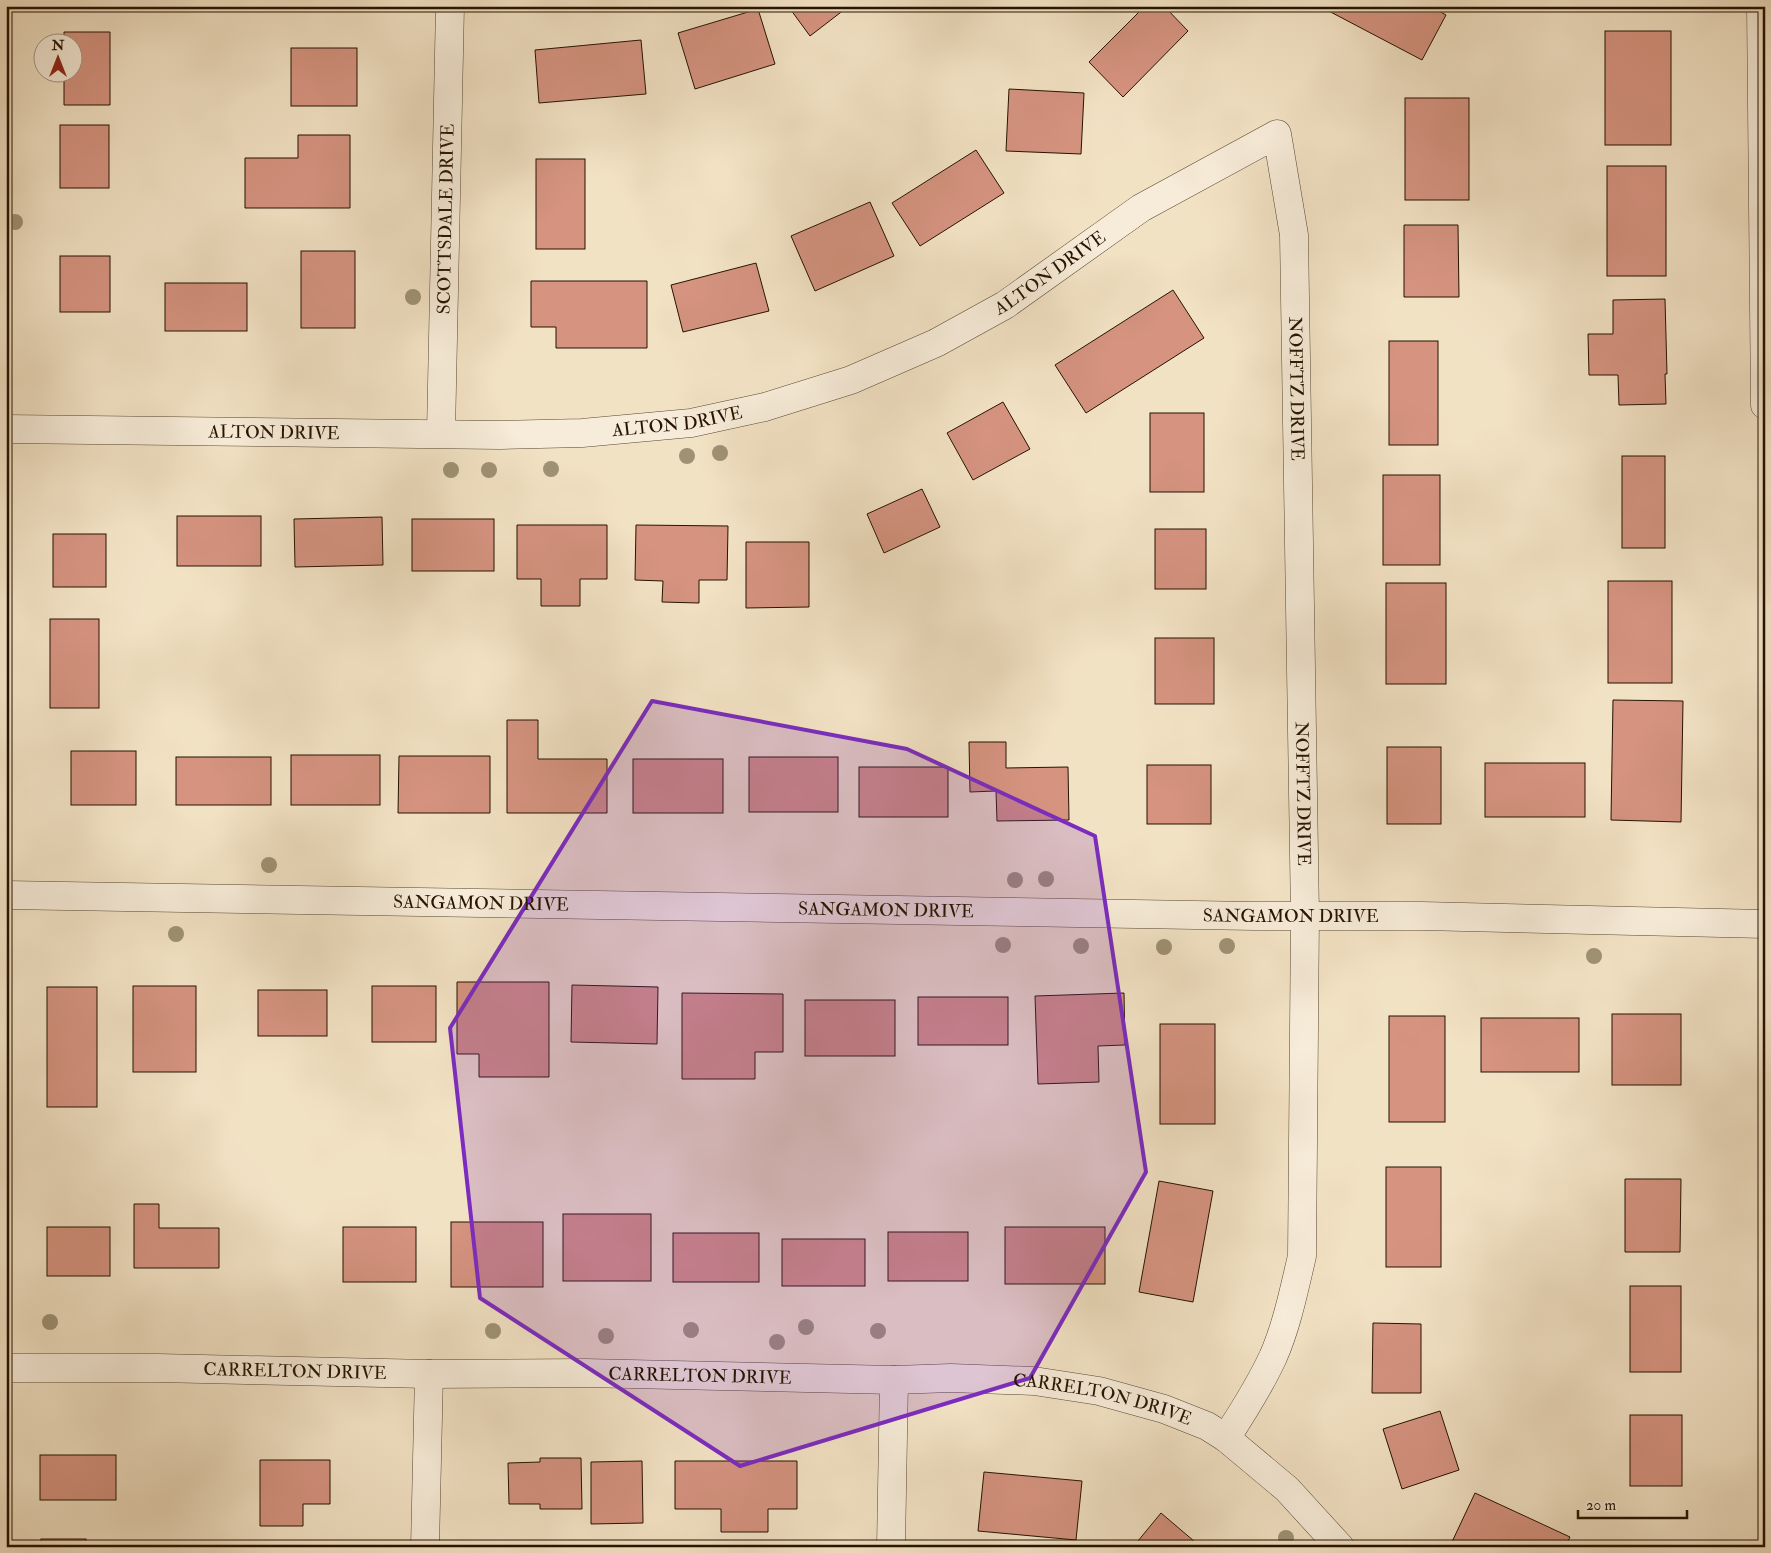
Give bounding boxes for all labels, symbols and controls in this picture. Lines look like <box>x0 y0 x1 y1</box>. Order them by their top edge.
north arrow <box>32 32 82 82</box>
text: N <box>51 37 65 54</box>
street label: SCOTTSDALE DRIVE <box>432 123 459 315</box>
street label: ALTON DRIVE <box>989 225 1110 321</box>
street label: NOFFTZ DRIVE <box>1284 317 1309 461</box>
street label: ALTON DRIVE <box>610 401 744 442</box>
street label: ALTON DRIVE <box>207 420 340 445</box>
street label: NOFFTZ DRIVE <box>1290 721 1316 866</box>
street label: SANGAMON DRIVE <box>393 890 569 916</box>
street label: SANGAMON DRIVE <box>798 897 974 923</box>
street label: SANGAMON DRIVE <box>1203 904 1379 928</box>
street label: CARRELTON DRIVE <box>203 1358 387 1385</box>
street label: CARRELTON DRIVE <box>608 1362 792 1389</box>
street label: CARRELTON DRIVE <box>1013 1369 1195 1430</box>
scale bar <box>1578 1488 1687 1520</box>
text: 20 m <box>1586 1496 1616 1515</box>

